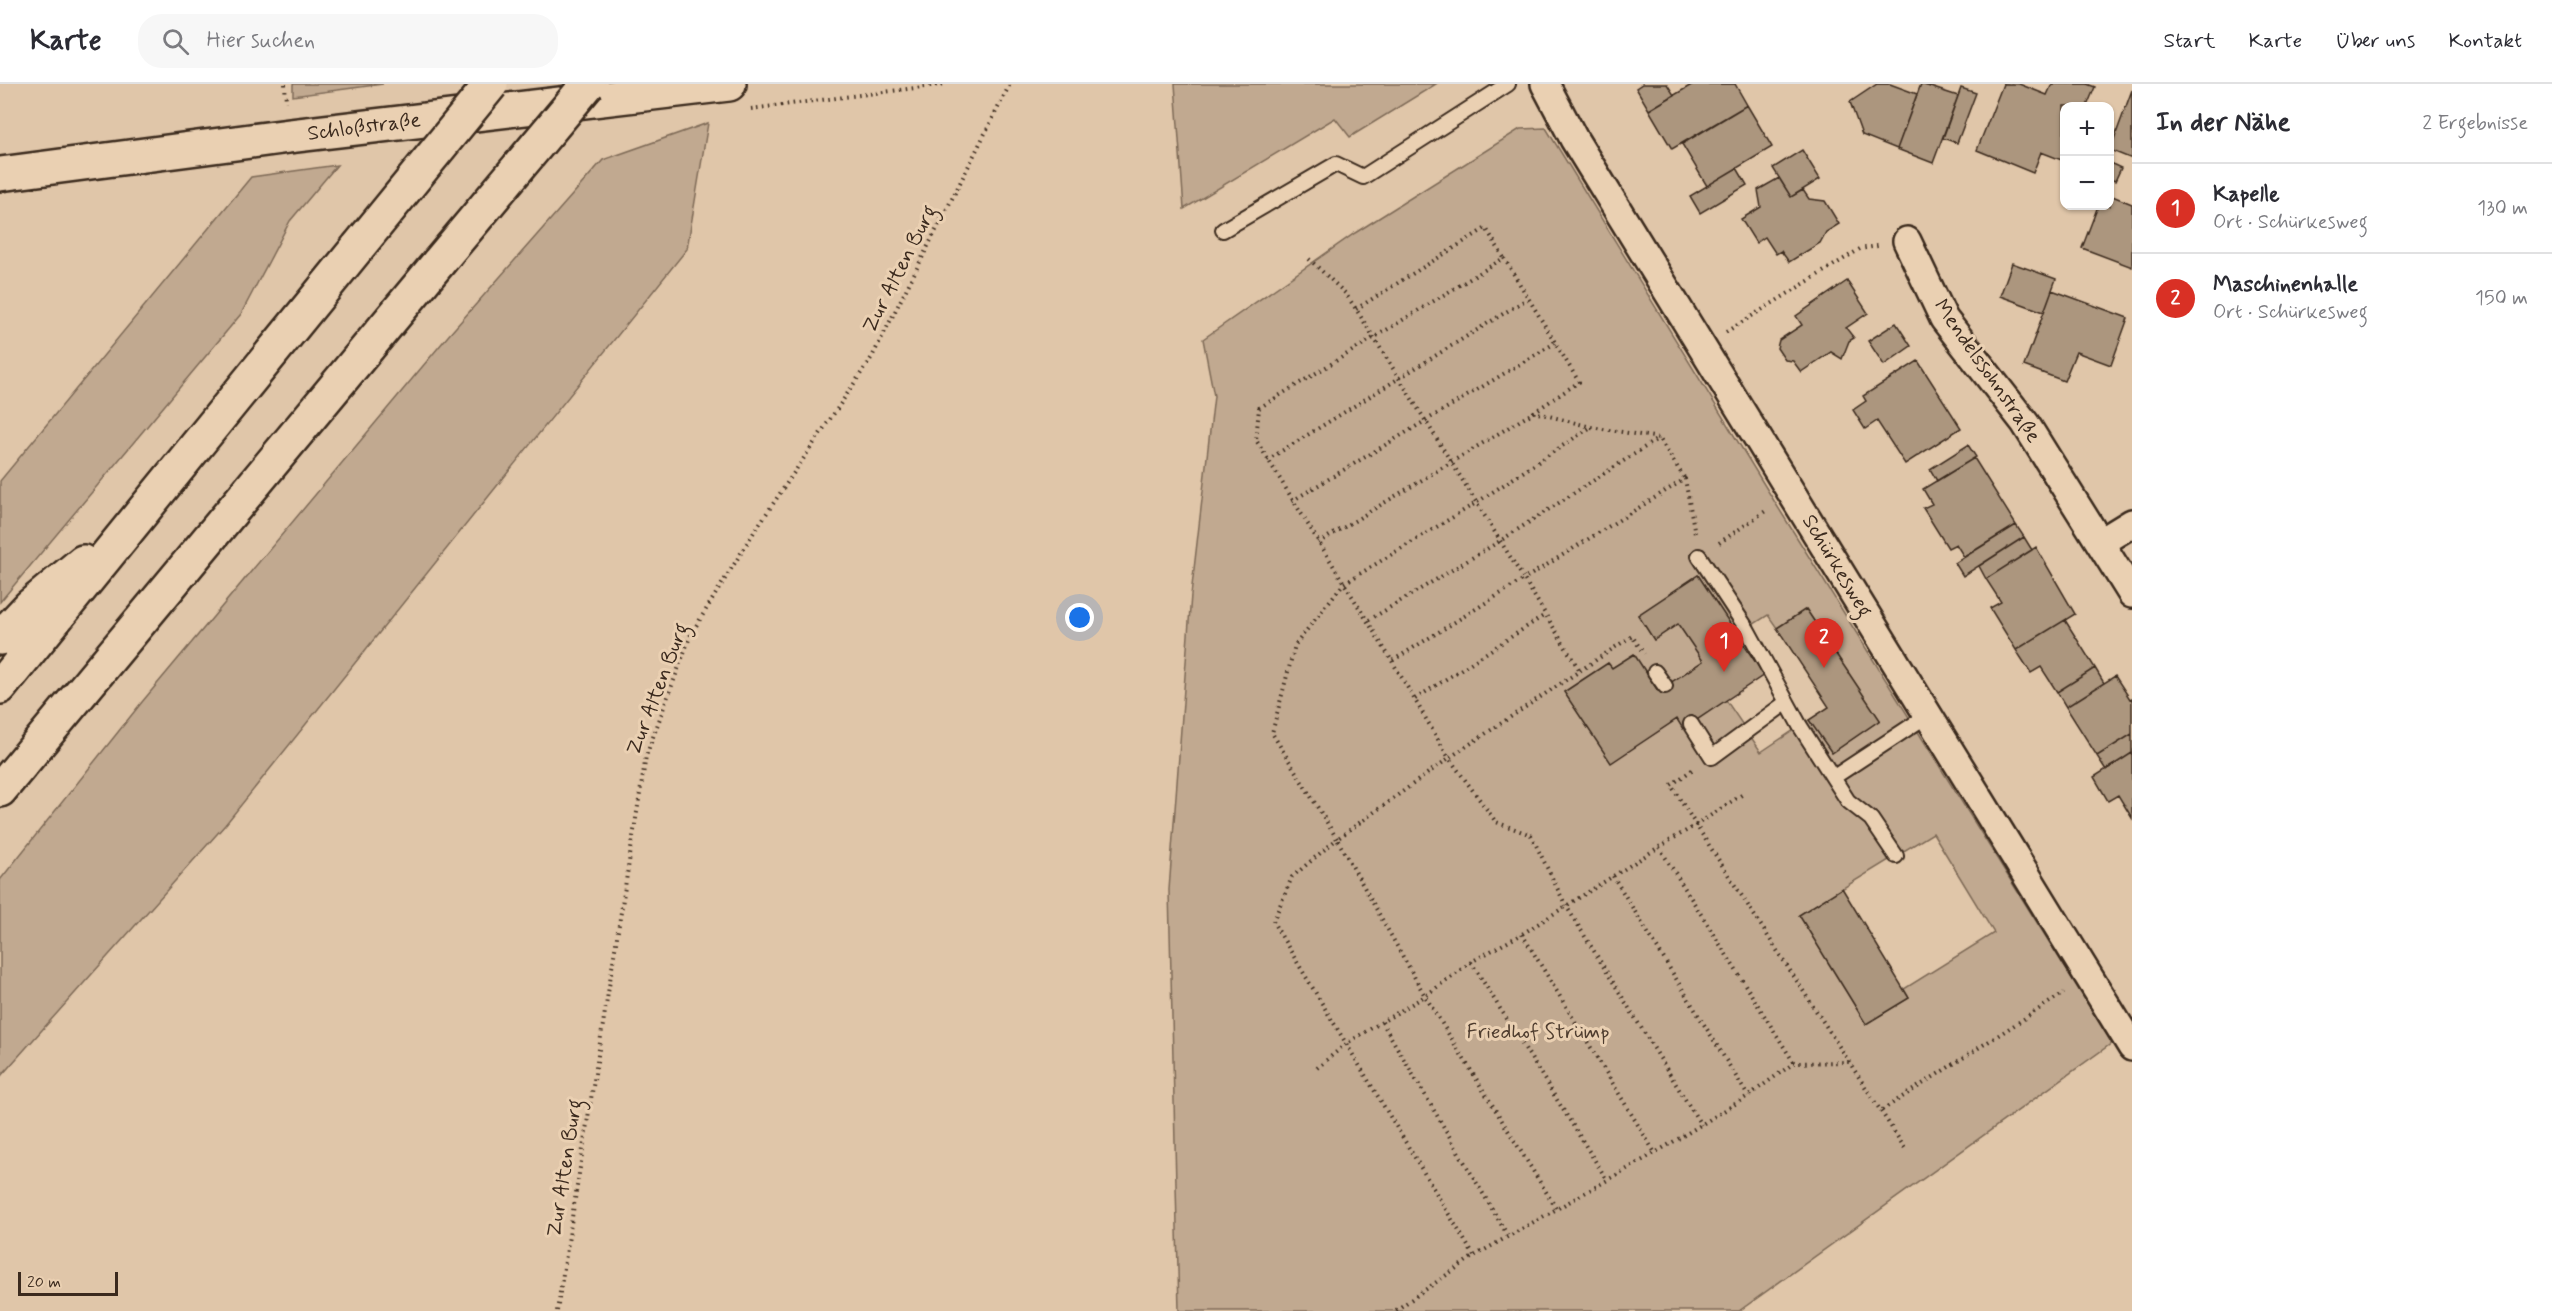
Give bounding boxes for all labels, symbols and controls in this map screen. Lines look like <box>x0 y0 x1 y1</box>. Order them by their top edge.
search box <box>138 14 558 68</box>
text: Karte <box>30 23 102 60</box>
icon: search <box>159 25 192 58</box>
text: Hier suchen <box>207 27 315 55</box>
text: Start <box>2164 27 2216 55</box>
text: Karte <box>2249 27 2302 55</box>
text: Über uns <box>2335 27 2415 55</box>
text: Kontakt <box>2448 27 2522 55</box>
map controls <box>2060 102 2114 210</box>
button: + <box>2060 102 2114 156</box>
street label: Schloßstraße <box>306 106 422 148</box>
text: In der Nähe <box>2156 106 2290 140</box>
text: 2 Ergebnisse <box>2422 110 2528 137</box>
button: − <box>2060 156 2114 210</box>
text: Kapelle <box>2213 181 2280 209</box>
text: 1 <box>2171 195 2180 222</box>
text: 130 m <box>2477 195 2528 222</box>
street label: Zur Alten Burg <box>856 200 946 338</box>
text: Ort · Schürkesweg <box>2213 209 2368 236</box>
text: Maschinenhalle <box>2213 271 2358 299</box>
text: 2 <box>2171 285 2180 312</box>
text: 150 m <box>2475 285 2528 312</box>
street label: Mendelssohnstraße <box>1927 293 2047 449</box>
text: Ort · Schürkesweg <box>2213 299 2368 326</box>
street label: Schürkesweg <box>1794 509 1879 624</box>
your location <box>1065 603 1094 632</box>
pin: 2 <box>1804 618 1844 668</box>
street label: Zur Alten Burg <box>620 619 698 760</box>
pin: 1 <box>1704 622 1744 672</box>
park label: Friedhof Strümp <box>1466 1018 1610 1046</box>
street label: Zur Alten Burg <box>540 1097 592 1239</box>
scale bar <box>18 1269 118 1296</box>
text: 20 m <box>27 1272 61 1293</box>

